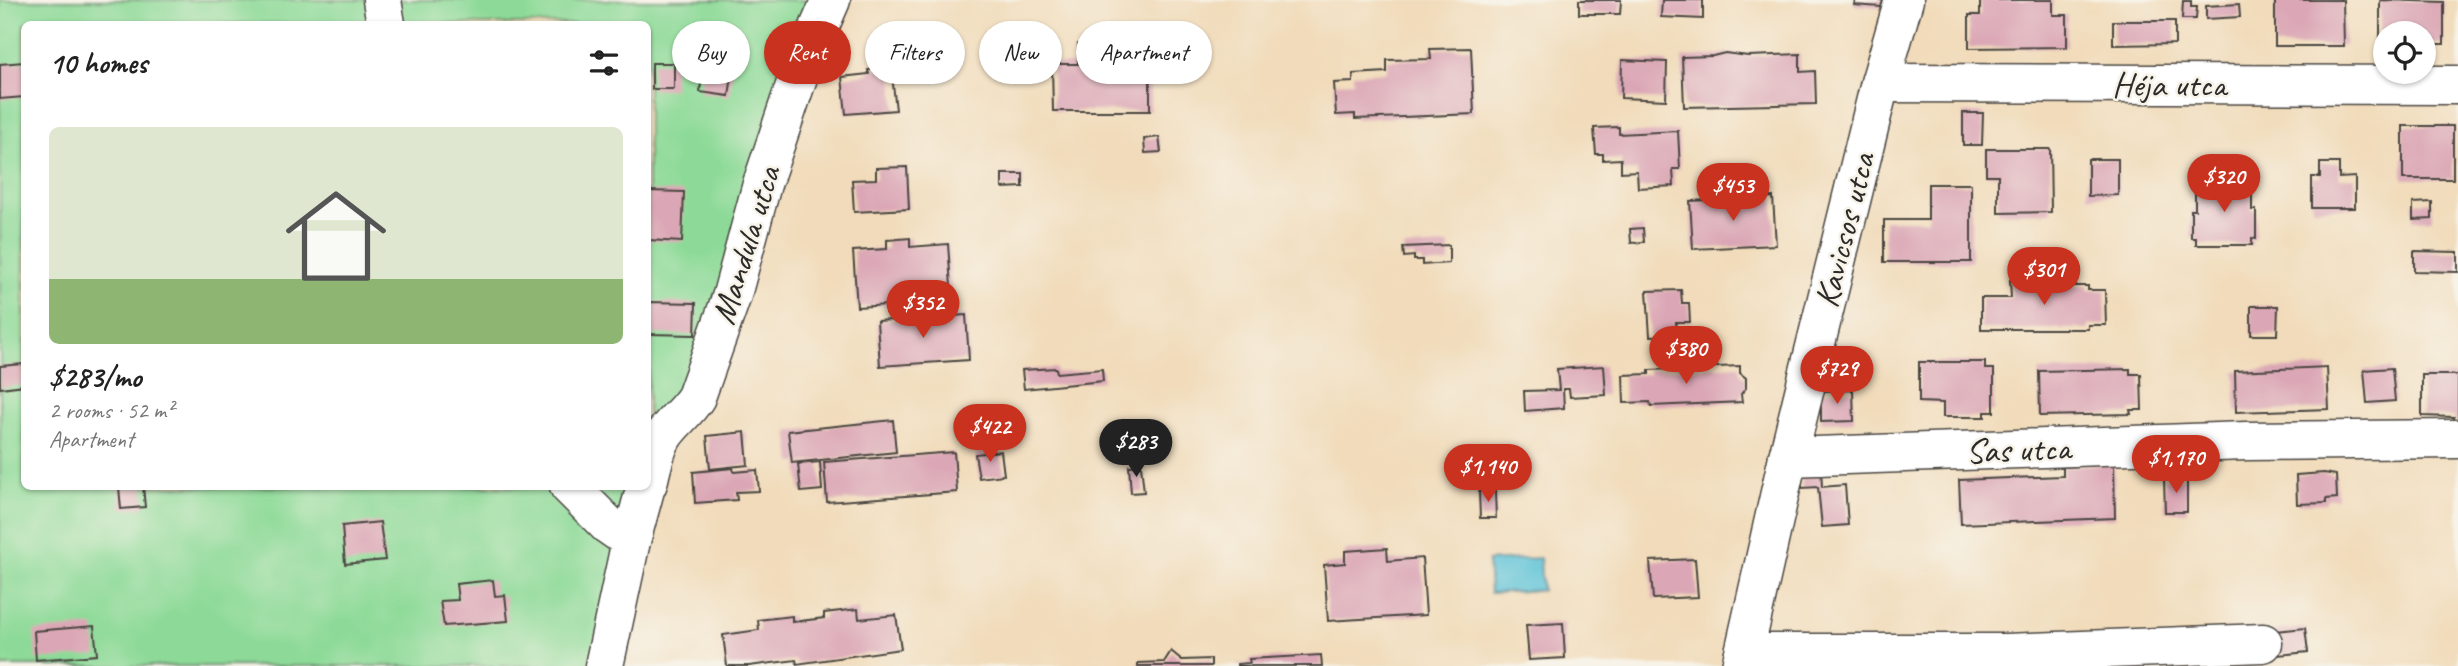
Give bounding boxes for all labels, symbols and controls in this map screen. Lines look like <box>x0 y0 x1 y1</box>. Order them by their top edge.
chip: Buy <box>672 21 750 84</box>
chip: Rent <box>764 21 851 84</box>
chip: Filters <box>865 21 965 84</box>
chip: New <box>979 21 1062 84</box>
chip: Apartment <box>1076 21 1212 84</box>
map controls <box>2373 21 2436 84</box>
button: locate <box>2373 21 2436 84</box>
text: 10 homes <box>49 44 147 82</box>
icon: filters <box>585 44 623 82</box>
street label: Héja utca <box>2112 62 2229 107</box>
street label: Kavicsos utca <box>1804 146 1886 312</box>
pin: $320 <box>2183 154 2265 214</box>
street label: Mandula utca <box>700 159 791 329</box>
text: $320 <box>2203 162 2245 191</box>
pin: $453 <box>1692 164 1774 223</box>
text: $453 <box>1712 171 1754 200</box>
icon: home <box>273 173 399 299</box>
pin: $301 <box>2003 247 2085 307</box>
text: $301 <box>2023 255 2065 284</box>
pin: $352 <box>882 280 964 340</box>
text: $352 <box>902 288 944 317</box>
pin: $380 <box>1645 326 1727 386</box>
text: $380 <box>1665 334 1707 363</box>
pin: $729 <box>1796 346 1878 406</box>
text: $729 <box>1816 354 1858 383</box>
text: $283/mo <box>49 358 141 396</box>
text: 2 rooms · 52 m² <box>49 396 173 425</box>
pin: $422 <box>949 405 1031 464</box>
text: $422 <box>969 412 1011 441</box>
pin: $283 <box>1095 420 1177 479</box>
text: Apartment <box>49 425 134 454</box>
street label: Sas utca <box>1965 425 2074 474</box>
text: $283 <box>1115 427 1157 456</box>
pin: $1,170 <box>2119 435 2233 495</box>
text: $1,170 <box>2148 443 2204 472</box>
pin: $1,140 <box>1431 444 1545 504</box>
text: $1,140 <box>1460 452 1516 481</box>

